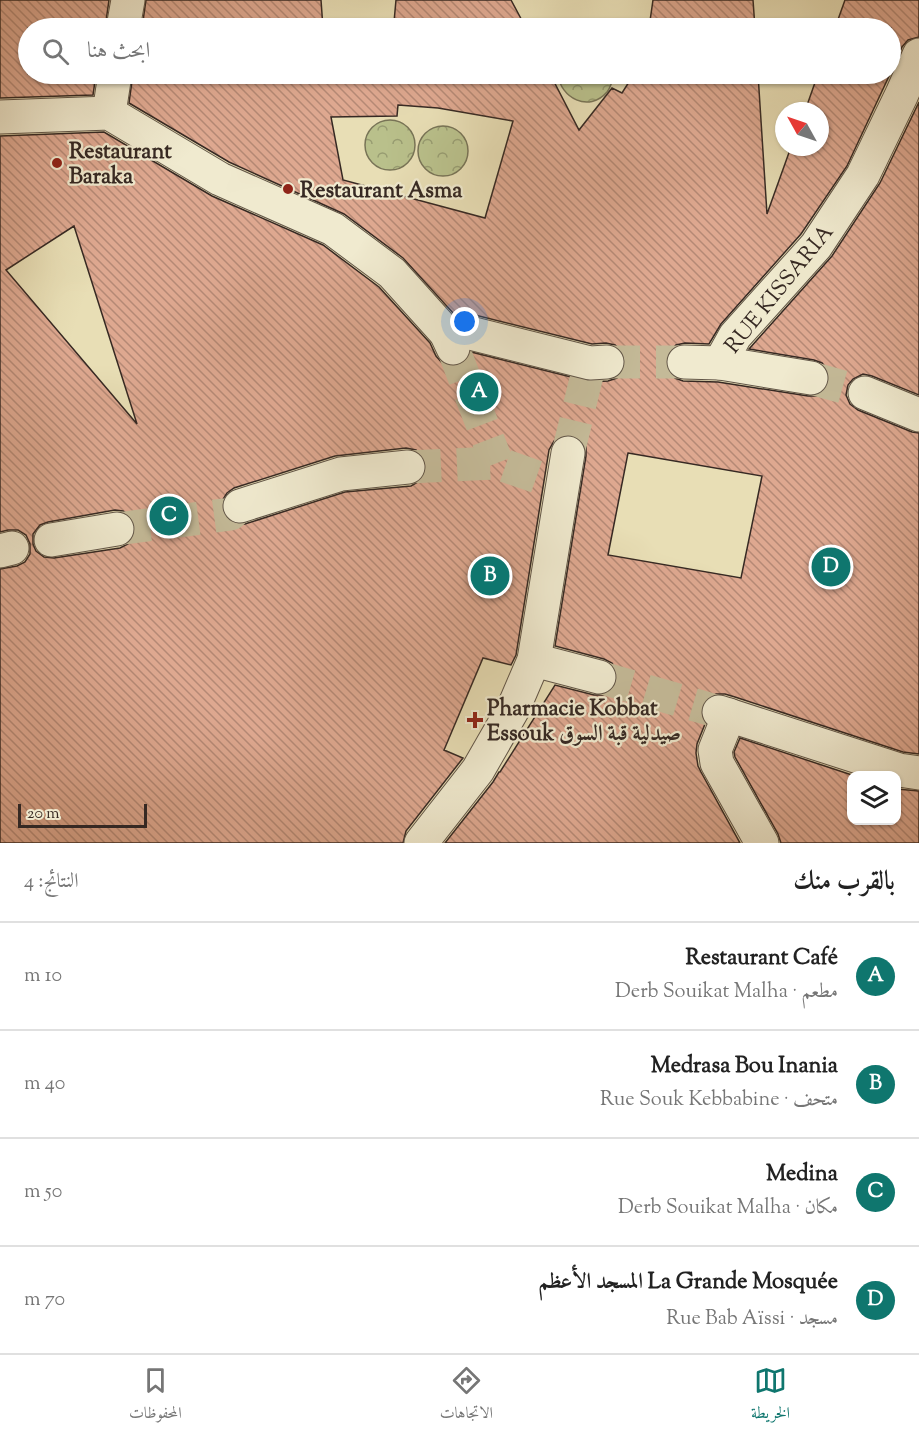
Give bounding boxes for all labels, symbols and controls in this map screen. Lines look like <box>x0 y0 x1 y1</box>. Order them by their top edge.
search box <box>18 18 901 84</box>
icon: search <box>39 35 72 68</box>
text: ابحث هنا <box>87 36 150 68</box>
north arrow <box>775 102 829 156</box>
place label: Restaurant Baraka <box>69 137 172 194</box>
marker: Restaurant Baraka <box>50 156 64 170</box>
place label: Restaurant Asma <box>300 176 463 208</box>
marker: Restaurant Asma <box>281 182 295 196</box>
street label: RUE KISSARIA <box>718 218 843 361</box>
your location <box>450 307 479 336</box>
pin: A <box>460 370 498 414</box>
pin: C <box>150 494 188 538</box>
pin: D <box>812 544 850 590</box>
pin: B <box>470 554 510 598</box>
place label: Pharmacie Kobbat Essouk صيدلية قبة السوق <box>487 694 681 751</box>
marker: Pharmacie Kobbat Essouk صيدلية قبة السوق <box>468 713 482 727</box>
map controls <box>847 771 901 825</box>
button: layers <box>847 771 901 825</box>
scale bar <box>18 801 147 828</box>
text: 20 m <box>27 803 60 826</box>
text: بالقرب منك <box>793 864 895 901</box>
text: النتائج: 4 <box>24 868 79 897</box>
text: Restaurant Café <box>686 943 838 975</box>
text: 10 m <box>24 962 62 991</box>
text: A <box>867 962 884 991</box>
text: مطعم · Derb Souikat Malha <box>615 978 838 1007</box>
text: Medrasa Bou Inania <box>651 1051 838 1083</box>
text: 40 m <box>24 1070 65 1099</box>
text: B <box>869 1070 882 1099</box>
text: متحف · Rue Souk Kebbabine <box>600 1086 838 1115</box>
text: Medina <box>766 1159 838 1191</box>
text: 50 m <box>24 1178 62 1207</box>
text: C <box>867 1178 884 1207</box>
text: مكان · Derb Souikat Malha <box>618 1194 838 1223</box>
text: La Grande Mosquée المسجد الأعظم <box>538 1267 838 1299</box>
text: 70 m <box>24 1286 65 1315</box>
text: D <box>868 1286 883 1315</box>
text: مسجد · Rue Bab Aïssi <box>666 1305 838 1334</box>
tab: المحفوظات <box>129 1364 182 1428</box>
tab: الاتجاهات <box>440 1364 493 1428</box>
tab: الخريطة <box>751 1364 790 1428</box>

